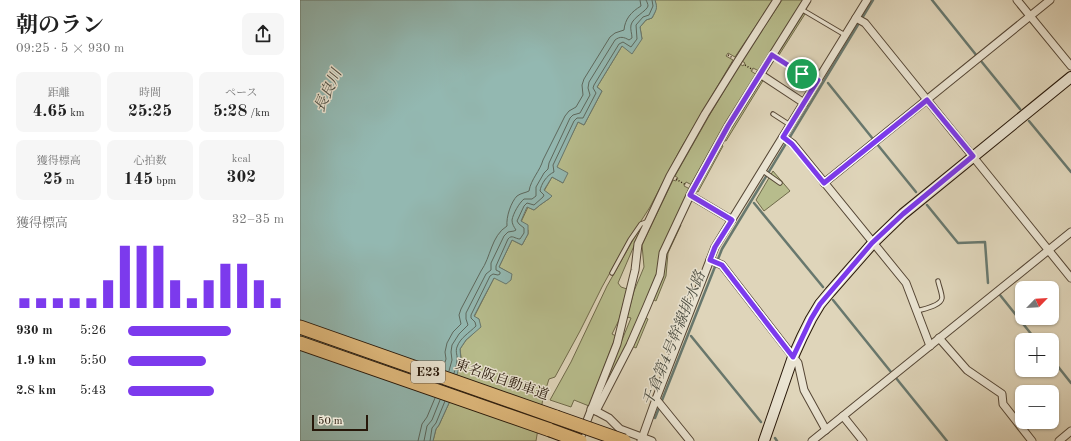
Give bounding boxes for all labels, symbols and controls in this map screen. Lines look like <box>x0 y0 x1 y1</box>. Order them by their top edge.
button: share <box>242 13 284 55</box>
text: 朝のラン <box>16 15 104 37</box>
text: 09:25 · 5 × 930 m <box>16 42 124 55</box>
pin <box>785 57 819 91</box>
icon: arrive <box>791 63 813 85</box>
water label: 長良川 <box>311 65 346 115</box>
text: 距離 <box>48 88 70 99</box>
text: 時間 <box>139 88 161 99</box>
text: ペース <box>225 88 258 99</box>
text: 4.65 <box>33 103 67 120</box>
text: 25:25 <box>128 103 172 120</box>
text: 5:28 <box>213 103 247 120</box>
text: km <box>67 108 85 119</box>
text: /km <box>247 108 270 119</box>
text: kcal <box>232 154 251 165</box>
text: 獲得標高 <box>37 156 81 167</box>
text: 心拍数 <box>133 156 166 167</box>
text: 302 <box>227 169 256 186</box>
text: 25 <box>43 171 63 188</box>
text: 145 <box>124 171 153 188</box>
text: m <box>63 176 74 187</box>
text: bpm <box>153 176 176 187</box>
text: 32–35 m <box>232 213 284 226</box>
text: 獲得標高 <box>16 217 68 230</box>
water label: 千倉第4号幹線排水路 <box>639 268 709 408</box>
north arrow <box>1015 281 1059 325</box>
map controls <box>1015 281 1059 429</box>
text: 930 m <box>16 324 53 337</box>
text: 5:26 <box>80 324 106 337</box>
button: + <box>1015 333 1059 377</box>
text: 1.9 km <box>16 354 56 367</box>
text: 5:50 <box>80 354 106 367</box>
street label: 東名阪自動車道 <box>453 356 551 403</box>
road number: E23 <box>411 361 445 383</box>
text: 2.8 km <box>16 384 56 397</box>
text: 5:43 <box>80 384 106 397</box>
button: − <box>1015 385 1059 429</box>
scale bar <box>312 413 368 432</box>
text: 50 m <box>318 416 343 427</box>

